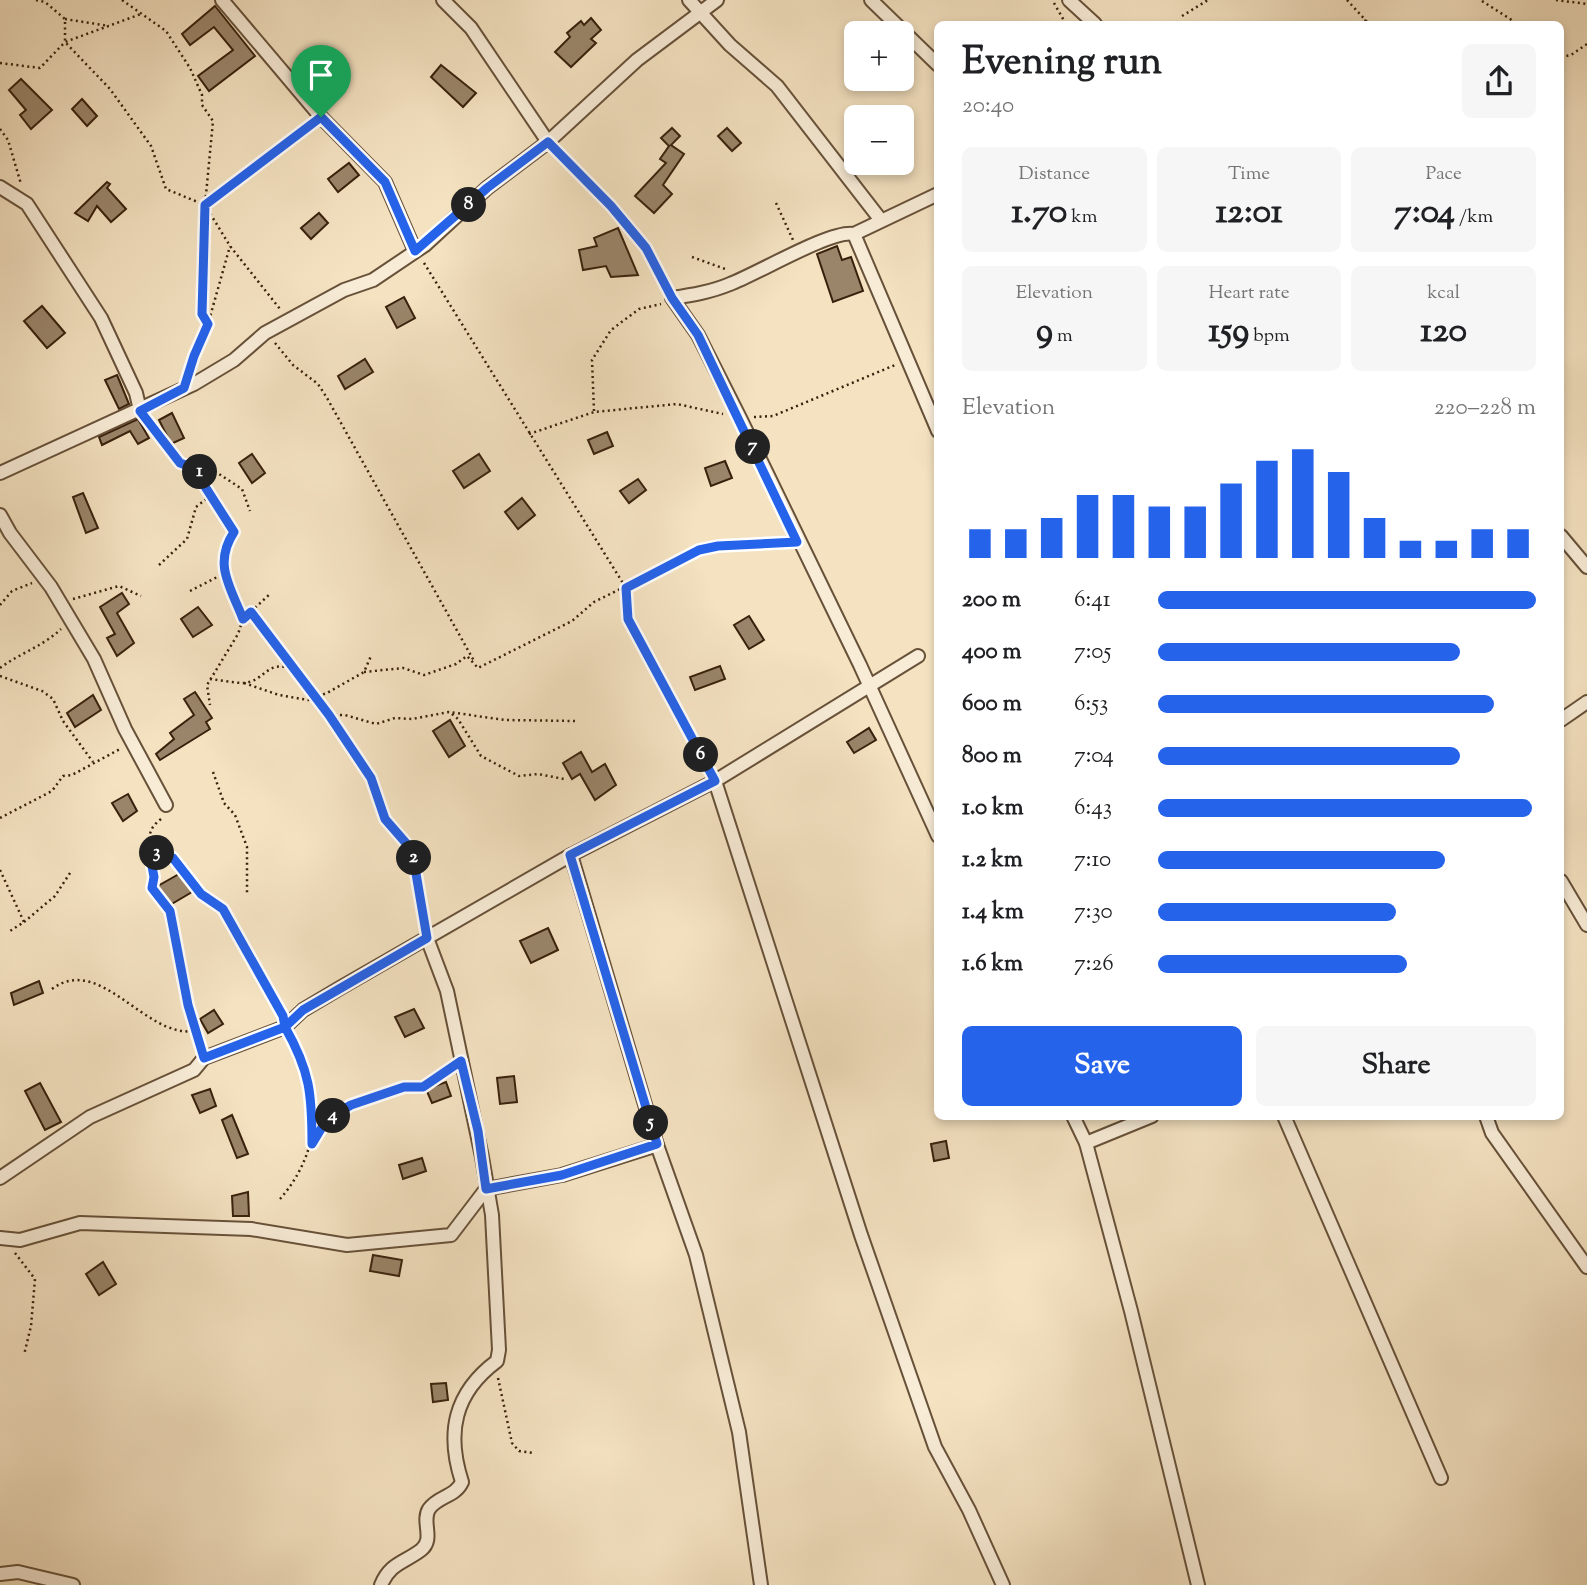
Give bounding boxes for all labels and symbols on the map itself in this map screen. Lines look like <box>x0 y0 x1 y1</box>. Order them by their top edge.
pin <box>291 45 351 117</box>
pin: 8 <box>452 188 486 222</box>
pin: 7 <box>736 430 770 464</box>
pin: 1 <box>182 454 218 490</box>
pin: 6 <box>684 738 718 772</box>
pin: 3 <box>140 836 174 870</box>
pin: 2 <box>396 840 432 876</box>
pin: 4 <box>316 1098 350 1134</box>
pin: 5 <box>634 1106 668 1140</box>

